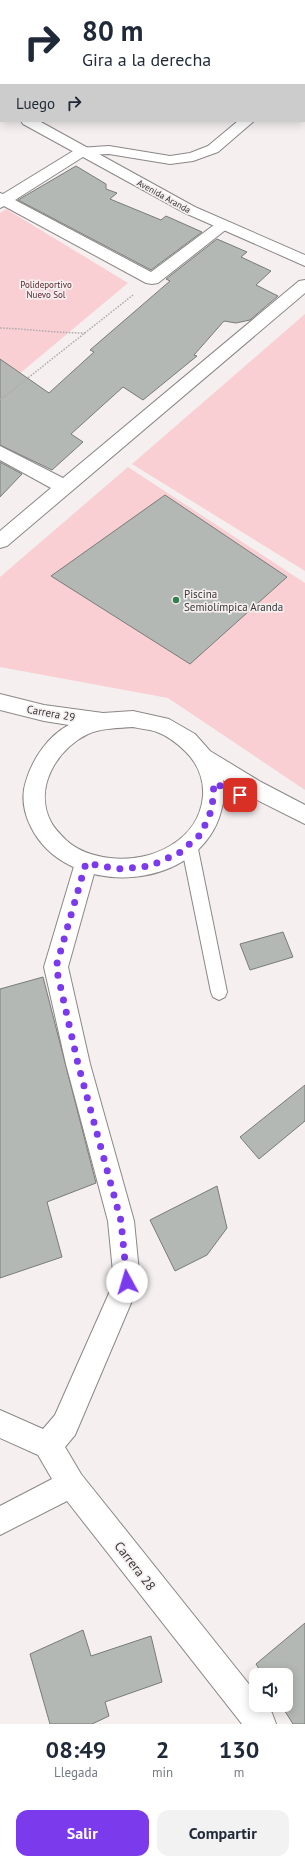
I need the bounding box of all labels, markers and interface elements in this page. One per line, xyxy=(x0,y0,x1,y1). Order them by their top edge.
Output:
text: 80 m xyxy=(82,12,143,49)
icon: right xyxy=(16,16,68,68)
text: Gira a la derecha xyxy=(82,48,211,71)
icon: right xyxy=(63,92,85,114)
text: Luego xyxy=(16,94,55,113)
street label: Avenida Aranda xyxy=(135,177,193,215)
park label: Polideportivo Nuevo Sol xyxy=(20,279,72,300)
place label: Piscina Semiolímpica Aranda xyxy=(184,587,283,614)
marker: Piscina Semiolímpica Aranda xyxy=(171,595,181,605)
street label: Carrera 29 xyxy=(26,702,76,724)
pin xyxy=(223,778,257,812)
icon: arrive xyxy=(229,784,251,806)
position arrow xyxy=(106,1261,148,1303)
street label: Carrera 28 xyxy=(111,1538,159,1594)
map controls xyxy=(249,1668,293,1712)
button: sound xyxy=(249,1668,293,1712)
text: 08:49 xyxy=(46,1734,106,1765)
text: 2 xyxy=(156,1734,169,1765)
text: 130 xyxy=(219,1734,259,1765)
text: Llegada xyxy=(54,1764,98,1781)
text: min xyxy=(152,1764,173,1781)
text: m xyxy=(234,1764,244,1781)
button: Salir xyxy=(16,1810,149,1856)
button: Compartir xyxy=(157,1810,289,1856)

